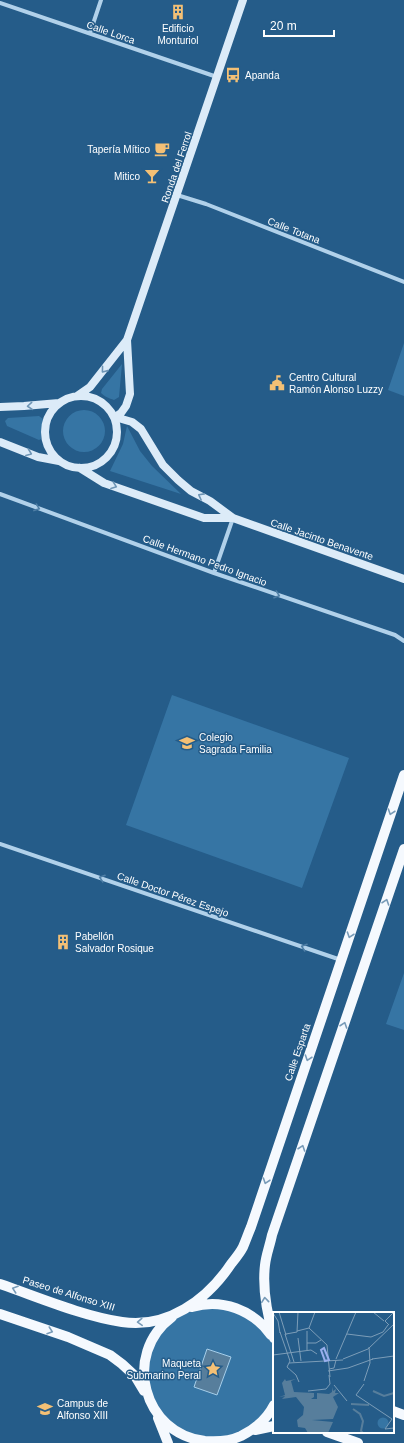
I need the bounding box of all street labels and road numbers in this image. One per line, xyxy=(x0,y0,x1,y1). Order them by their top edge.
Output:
street label: Calle Lorca xyxy=(85,19,137,46)
street label: Ronda del Ferrol xyxy=(159,130,194,204)
street label: Calle Totana xyxy=(266,215,322,246)
street label: Calle Jacinto Benavente xyxy=(269,517,375,562)
street label: Calle Hermano Pedro Ignacio xyxy=(141,533,269,588)
street label: Calle Doctor Pérez Espejo xyxy=(116,870,230,919)
street label: Calle Esparta xyxy=(283,1022,313,1082)
street label: Paseo de Alfonso XIII xyxy=(22,1274,116,1313)

